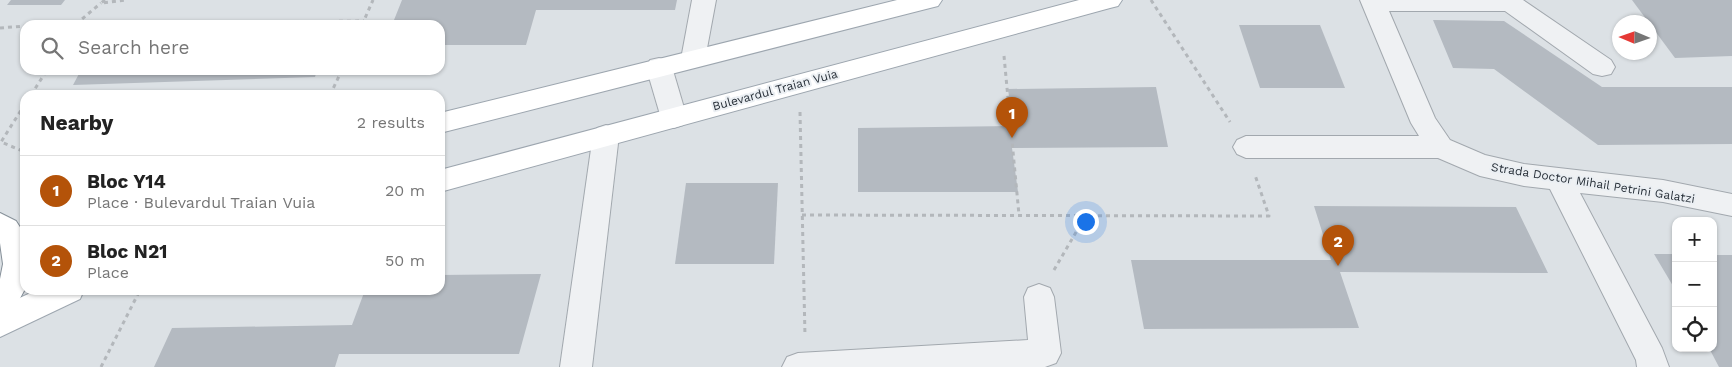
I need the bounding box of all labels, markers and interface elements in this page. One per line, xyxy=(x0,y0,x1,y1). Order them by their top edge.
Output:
north arrow xyxy=(1612,15,1657,60)
search box xyxy=(20,20,445,75)
icon: search xyxy=(38,34,66,62)
text: Search here xyxy=(78,36,189,59)
street label: Bulevardul Traian Vuia xyxy=(711,66,839,113)
pin: 1 xyxy=(996,97,1028,138)
text: Nearby xyxy=(40,110,113,135)
text: 2 results xyxy=(357,113,425,132)
street label: Strada Doctor Mihail Petrini Galatzi xyxy=(1490,160,1696,206)
text: Bloc Y14 xyxy=(87,170,166,193)
text: 1 xyxy=(53,181,59,200)
text: 20 m xyxy=(385,181,425,200)
text: Place · Bulevardul Traian Vuia xyxy=(87,193,315,212)
your location xyxy=(1073,209,1099,235)
map controls xyxy=(1672,217,1717,352)
button: + xyxy=(1672,217,1717,262)
pin: 2 xyxy=(1322,225,1354,266)
text: Bloc N21 xyxy=(87,240,167,263)
text: 2 xyxy=(51,251,61,270)
text: 50 m xyxy=(385,251,425,270)
button: − xyxy=(1672,262,1717,307)
text: Place xyxy=(87,263,129,282)
button: locate xyxy=(1672,307,1717,352)

